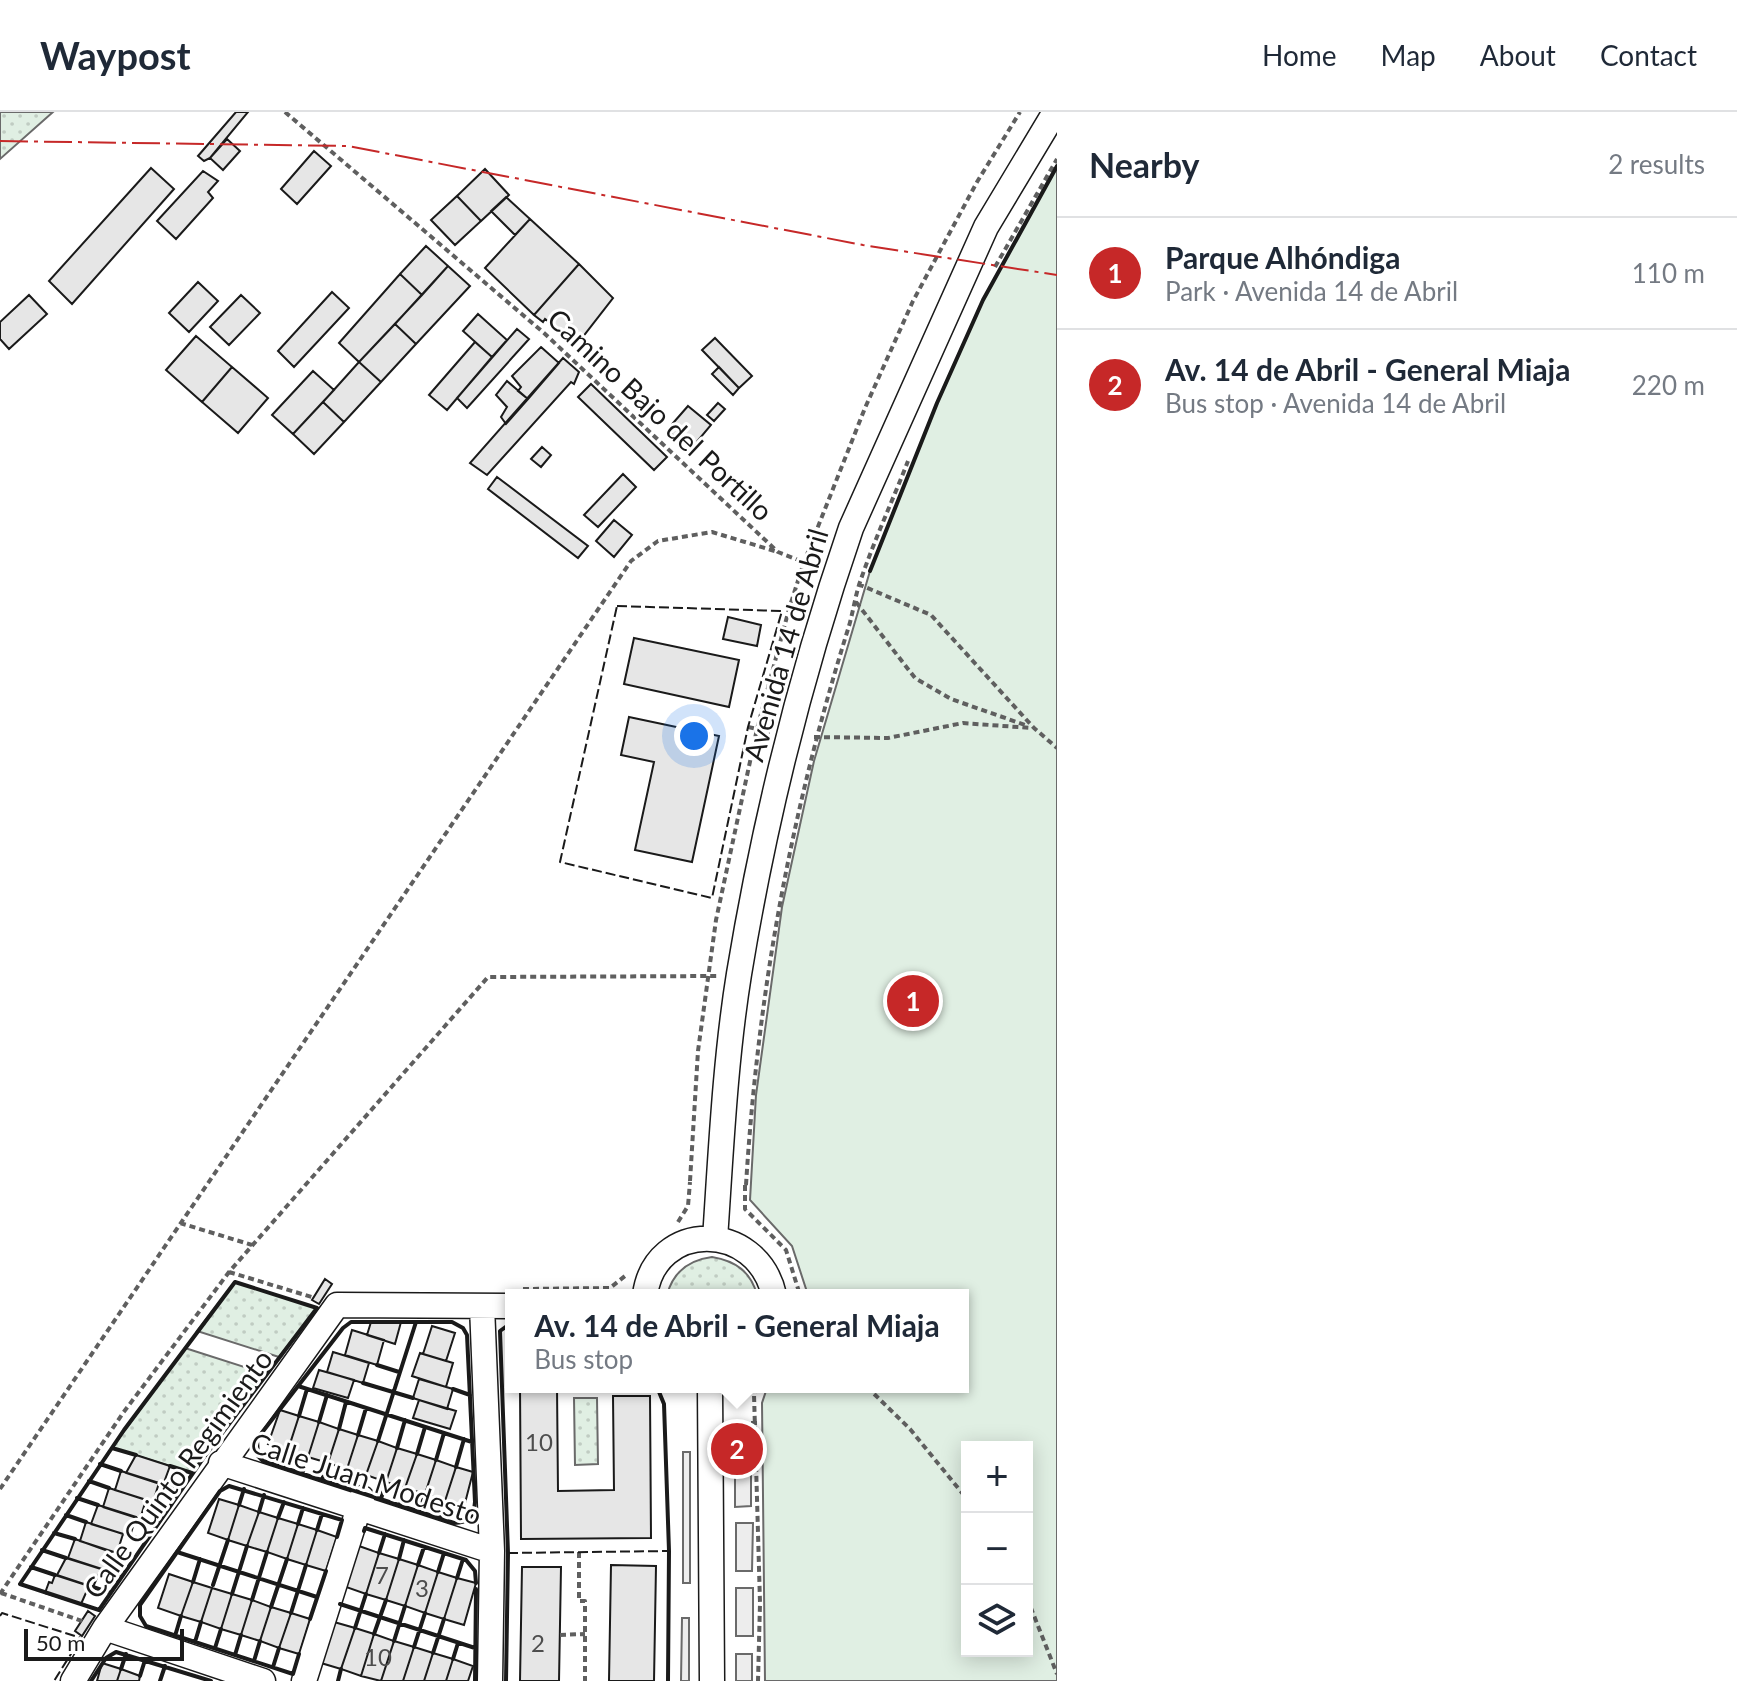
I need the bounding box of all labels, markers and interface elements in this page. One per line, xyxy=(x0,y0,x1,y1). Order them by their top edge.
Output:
text: Waypost xyxy=(40,32,191,78)
text: Home xyxy=(1262,38,1337,72)
text: Map xyxy=(1381,38,1436,72)
text: About xyxy=(1480,38,1556,72)
text: Contact xyxy=(1600,38,1697,72)
text: Nearby xyxy=(1089,144,1200,185)
text: 2 results xyxy=(1608,148,1705,180)
text: Parque Alhóndiga xyxy=(1165,239,1400,275)
text: 1 xyxy=(1107,257,1123,289)
text: 110 m xyxy=(1632,257,1705,289)
text: Park · Avenida 14 de Abril xyxy=(1165,275,1458,307)
street label: Camino Bajo del Portillo xyxy=(541,301,780,527)
text: Av. 14 de Abril - General Miaja xyxy=(1165,351,1570,387)
text: 2 xyxy=(1107,369,1123,401)
text: 220 m xyxy=(1632,369,1705,401)
text: Bus stop · Avenida 14 de Abril xyxy=(1165,387,1506,419)
street label: Avenida 14 de Abril xyxy=(736,525,834,765)
your location xyxy=(674,716,714,756)
pin: 1 xyxy=(887,971,939,1031)
popup xyxy=(505,1289,969,1393)
text: Av. 14 de Abril - General Miaja xyxy=(534,1307,940,1343)
street label: Calle Quinto Regimiento xyxy=(75,1342,279,1604)
text: Bus stop xyxy=(534,1343,633,1375)
pin: 2 xyxy=(711,1419,763,1479)
street label: Calle Juan Modesto xyxy=(247,1425,486,1531)
house number: 10 xyxy=(525,1427,553,1456)
map controls xyxy=(961,1441,1033,1657)
button: + xyxy=(961,1441,1033,1513)
button: − xyxy=(961,1513,1033,1585)
house number: 7 xyxy=(375,1560,389,1589)
house number: 3 xyxy=(415,1573,429,1602)
button: layers xyxy=(961,1585,1033,1657)
scale bar xyxy=(24,1625,184,1661)
house number: 2 xyxy=(531,1628,545,1657)
text: 50 m xyxy=(36,1629,85,1656)
house number: 10 xyxy=(364,1642,392,1671)

